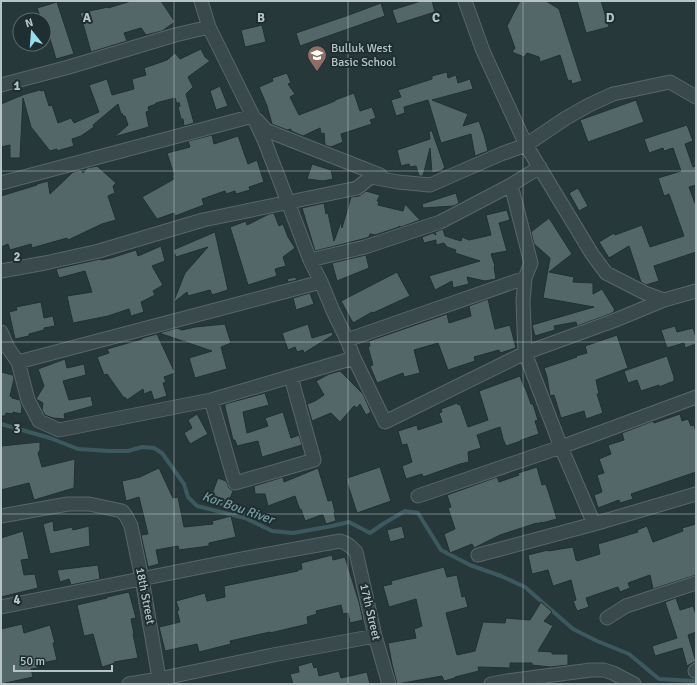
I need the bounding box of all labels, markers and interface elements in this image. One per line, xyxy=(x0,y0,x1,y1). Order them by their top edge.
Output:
text: A xyxy=(83,10,92,26)
text: B xyxy=(257,10,265,26)
text: C xyxy=(432,10,440,26)
text: D xyxy=(606,10,615,26)
north arrow xyxy=(12,12,52,52)
text: N xyxy=(24,16,35,30)
place label: Bulluk West Basic School xyxy=(331,41,397,70)
school or university icon: Bulluk West Basic School xyxy=(306,44,328,72)
text: 1 xyxy=(13,78,21,94)
text: 2 xyxy=(13,249,21,265)
text: 3 xyxy=(13,421,21,437)
water label: Kor Bou River xyxy=(200,488,278,528)
street label: 18th Street xyxy=(132,566,158,626)
street label: 17th Street xyxy=(356,582,384,642)
text: 4 xyxy=(13,592,21,608)
scale bar xyxy=(14,647,112,673)
text: 50 m xyxy=(20,654,45,669)

